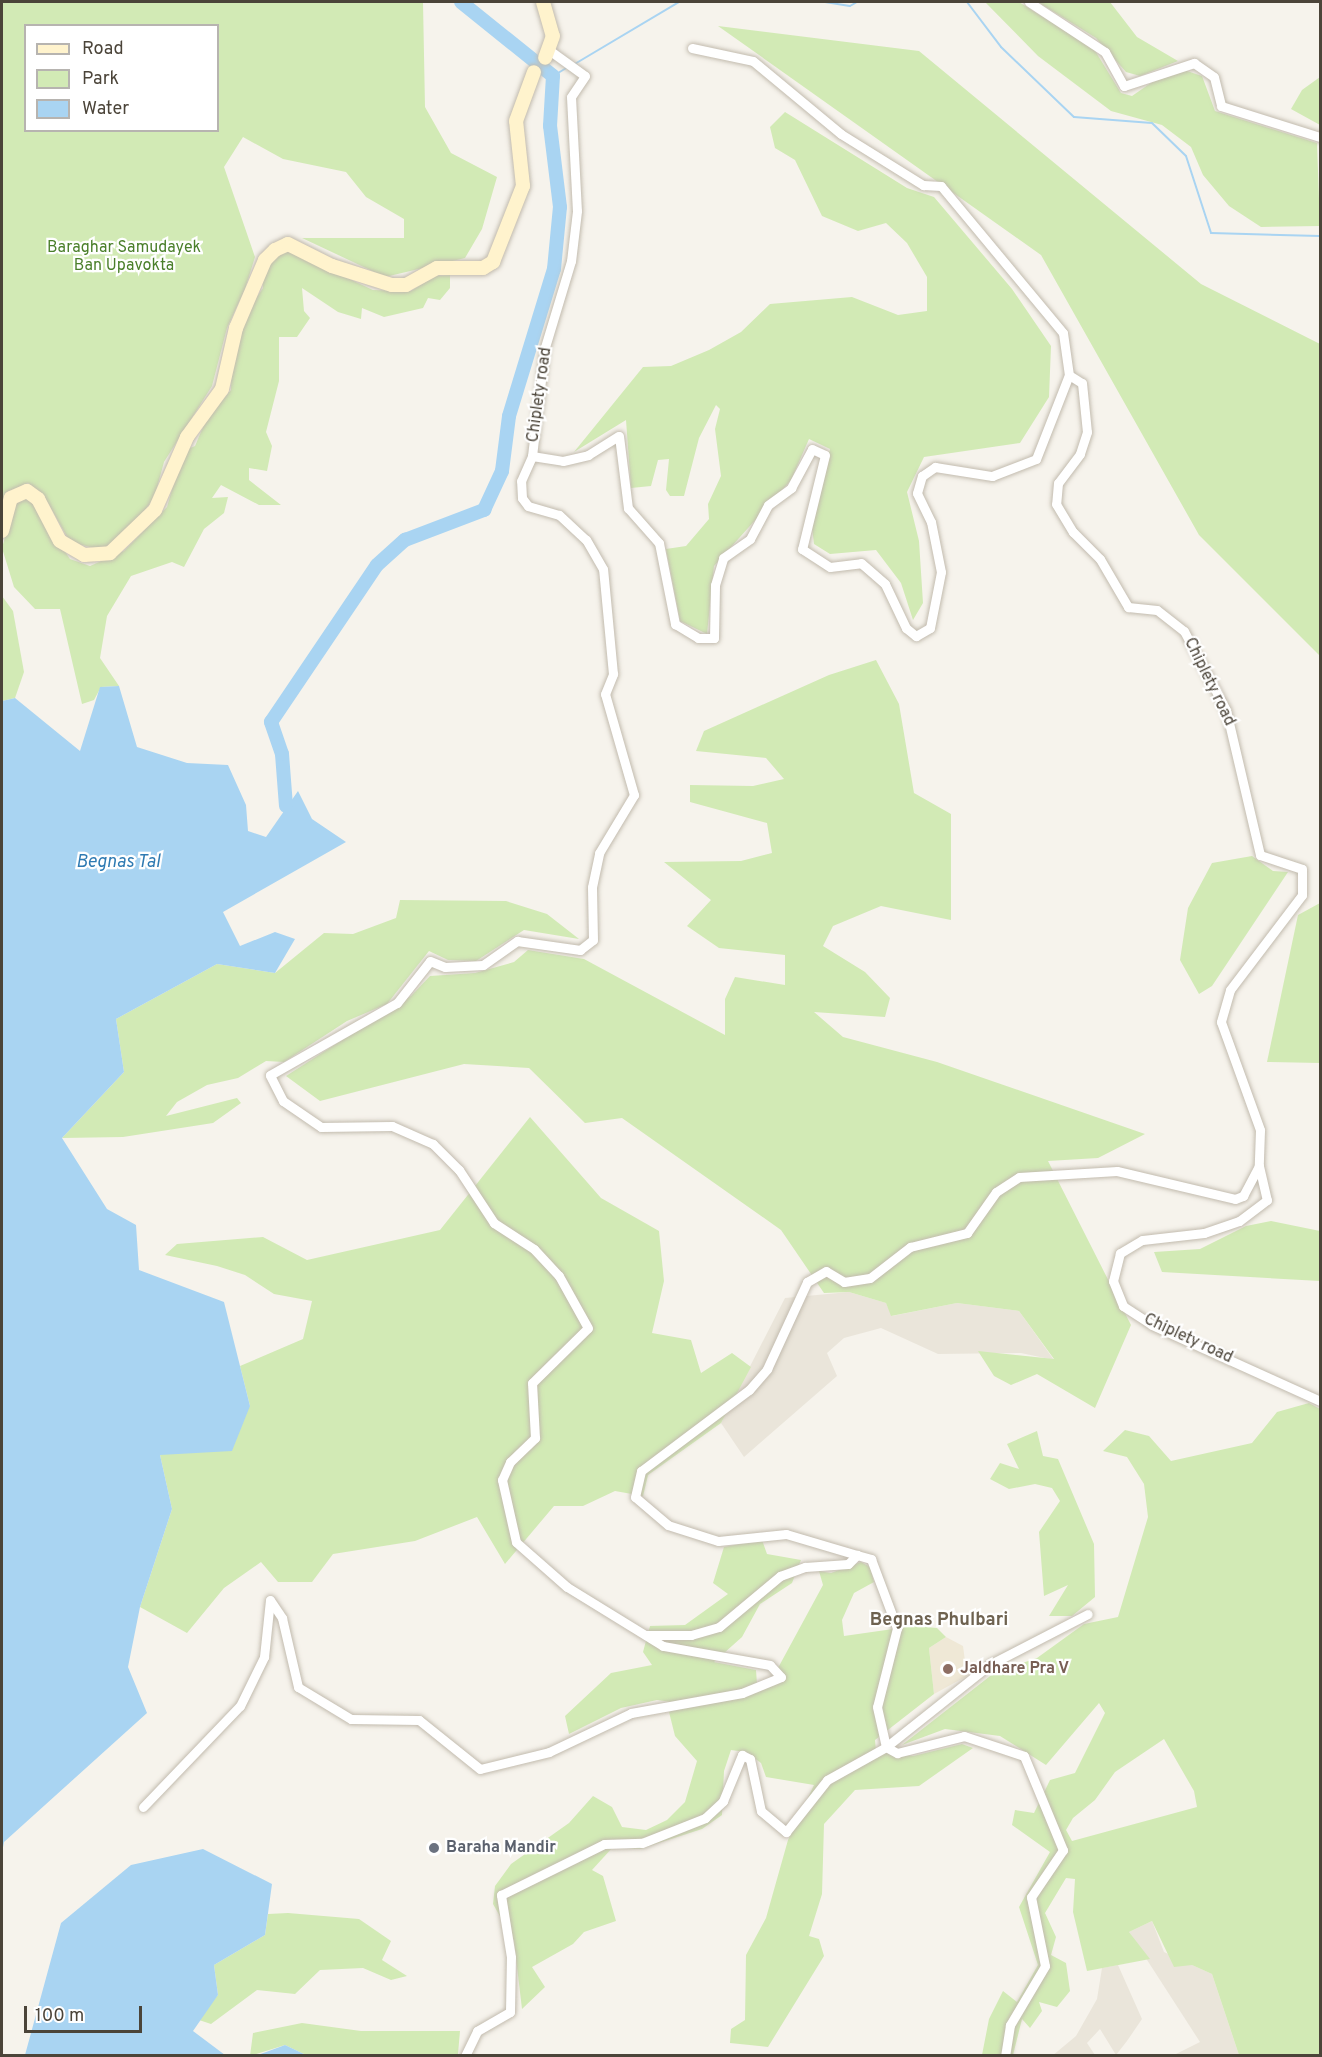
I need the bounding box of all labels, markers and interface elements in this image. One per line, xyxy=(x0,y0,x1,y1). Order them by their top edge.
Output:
legend xyxy=(24,24,219,132)
text: Road xyxy=(82,38,124,61)
text: Park xyxy=(82,68,119,91)
text: Water xyxy=(82,98,129,121)
park label: Baraghar Samudayek Ban Upavokta xyxy=(47,238,201,276)
street label: Chiplety road xyxy=(524,346,556,444)
street label: Chiplety road xyxy=(1179,635,1239,729)
water label: Begnas Tal xyxy=(76,852,160,874)
street label: Chiplety road xyxy=(1141,1310,1235,1368)
district label: Begnas Phulbari xyxy=(870,1610,1008,1632)
place label: Jaldhare Pra V xyxy=(960,1659,1070,1679)
marker: Jaldhare Pra V xyxy=(941,1662,955,1676)
place label: Baraha Mandir xyxy=(446,1838,556,1858)
marker: Baraha Mandir xyxy=(427,1841,441,1855)
scale bar xyxy=(27,1994,146,2032)
text: 100 m xyxy=(35,2005,84,2028)

